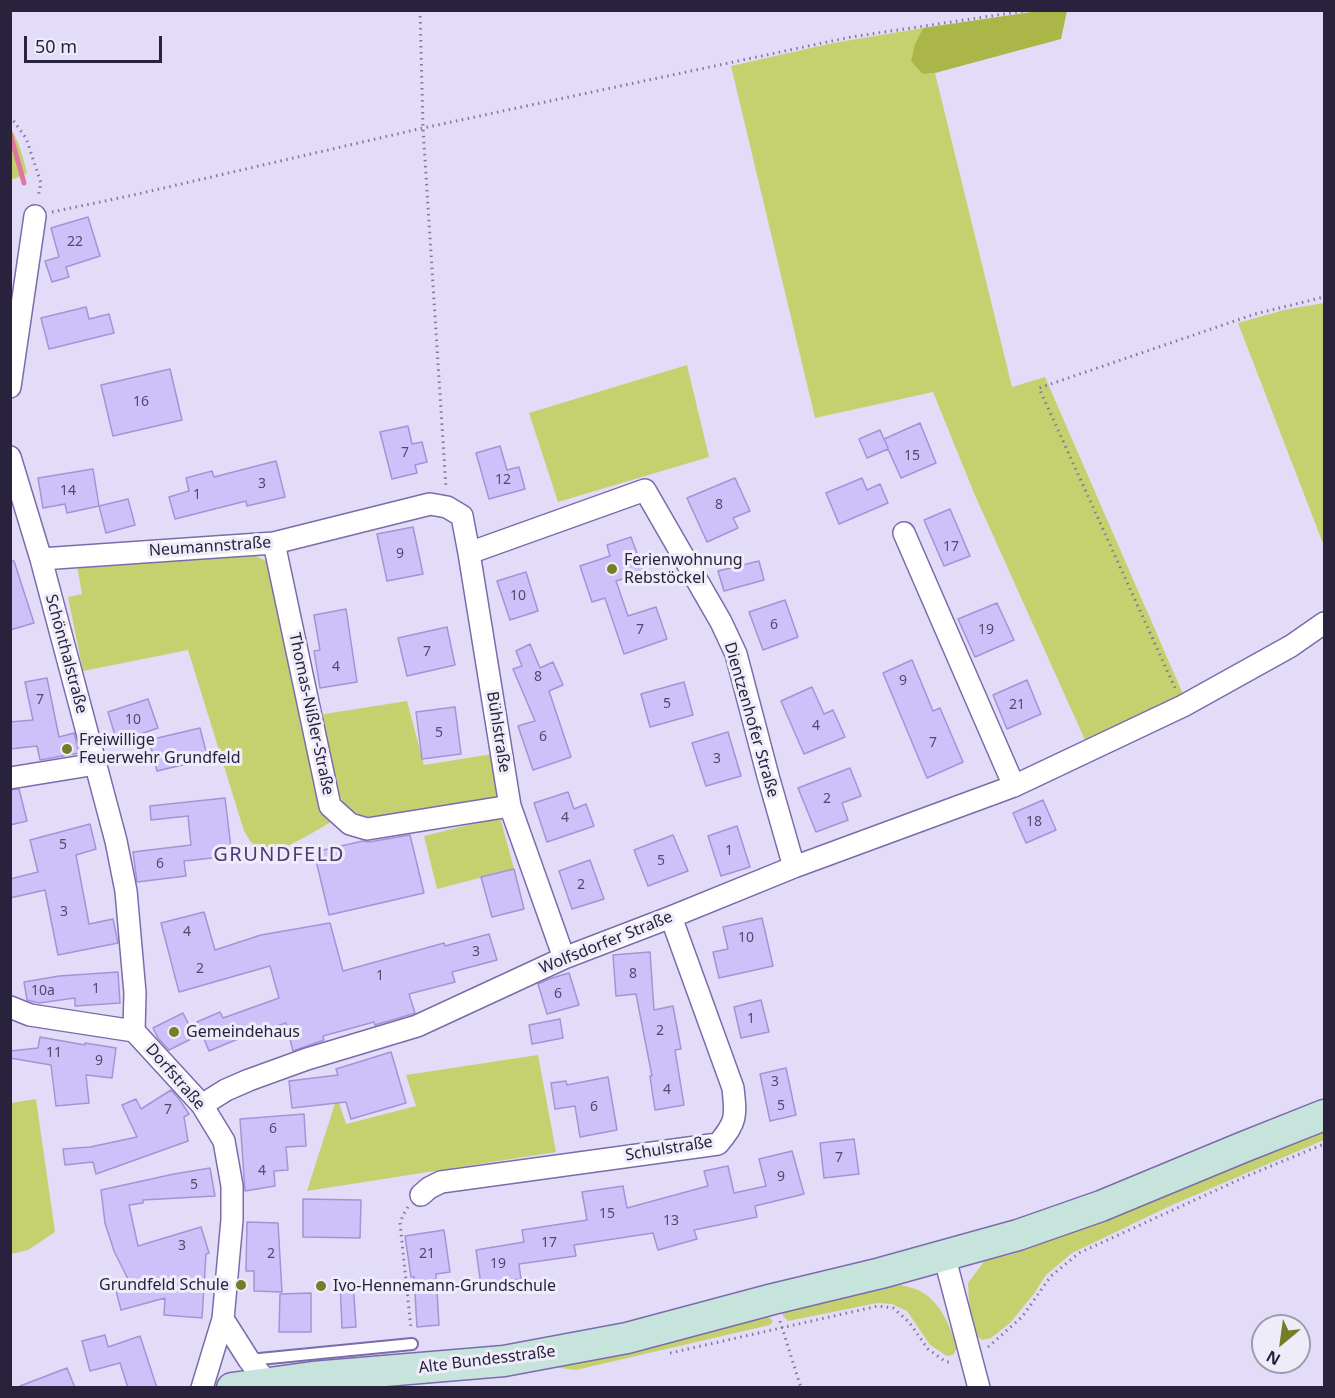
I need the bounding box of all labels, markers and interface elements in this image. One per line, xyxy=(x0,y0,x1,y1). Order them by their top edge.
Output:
scale bar xyxy=(27,24,165,62)
text: 50 m xyxy=(35,34,77,58)
house number: 22 xyxy=(67,234,83,250)
house number: 16 xyxy=(133,394,149,410)
house number: 7 xyxy=(401,445,409,461)
house number: 15 xyxy=(904,448,920,464)
house number: 12 xyxy=(495,472,511,488)
house number: 3 xyxy=(258,476,266,492)
house number: 14 xyxy=(60,483,76,499)
house number: 1 xyxy=(193,487,201,503)
house number: 8 xyxy=(715,497,723,513)
street label: Neumannstraße xyxy=(148,533,272,561)
house number: 17 xyxy=(943,539,959,555)
house number: 9 xyxy=(396,546,404,562)
place label: Ferienwohnung Rebstöckel xyxy=(624,550,743,588)
marker: Ferienwohnung Rebstöckel xyxy=(605,562,619,576)
house number: 10 xyxy=(510,588,526,604)
street label: Schönthalstraße xyxy=(41,592,91,716)
house number: 6 xyxy=(770,617,778,633)
house number: 7 xyxy=(636,622,644,638)
house number: 19 xyxy=(978,622,994,638)
street label: Thomas-Nißler-Straße xyxy=(284,631,338,797)
street label: Dientzenhofer Straße xyxy=(720,640,782,800)
house number: 7 xyxy=(423,644,431,660)
house number: 4 xyxy=(332,659,340,675)
house number: 8 xyxy=(534,669,542,685)
house number: 9 xyxy=(899,673,907,689)
street label: Bühlstraße xyxy=(482,690,514,774)
house number: 7 xyxy=(36,692,44,708)
house number: 5 xyxy=(663,696,671,712)
house number: 21 xyxy=(1009,697,1025,713)
house number: 10 xyxy=(125,712,141,728)
house number: 4 xyxy=(812,718,820,734)
house number: 5 xyxy=(435,725,443,741)
house number: 6 xyxy=(539,729,547,745)
place label: Freiwillige Feuerwehr Grundfeld xyxy=(79,730,240,768)
house number: 7 xyxy=(929,735,937,751)
marker: Freiwillige Feuerwehr Grundfeld xyxy=(60,742,74,756)
house number: 3 xyxy=(713,751,721,767)
house number: 2 xyxy=(823,791,831,807)
house number: 4 xyxy=(561,810,569,826)
house number: 18 xyxy=(1026,814,1042,830)
house number: 5 xyxy=(59,837,67,853)
district label: GRUNDFELD xyxy=(213,843,345,867)
house number: 1 xyxy=(725,843,733,859)
house number: 5 xyxy=(657,853,665,869)
house number: 6 xyxy=(156,856,164,872)
house number: 2 xyxy=(577,877,585,893)
house number: 3 xyxy=(60,904,68,920)
street label: Wolfsdorfer Straße xyxy=(537,908,675,978)
house number: 4 xyxy=(183,924,191,940)
house number: 10 xyxy=(738,930,754,946)
house number: 3 xyxy=(472,944,480,960)
house number: 2 xyxy=(196,961,204,977)
house number: 8 xyxy=(629,966,637,982)
house number: 1 xyxy=(376,968,384,984)
house number: 1 xyxy=(92,981,100,997)
house number: 10a xyxy=(31,983,55,999)
house number: 6 xyxy=(554,986,562,1002)
house number: 1 xyxy=(747,1011,755,1027)
place label: Gemeindehaus xyxy=(186,1022,300,1042)
house number: 2 xyxy=(656,1023,664,1039)
marker: Gemeindehaus xyxy=(167,1025,181,1039)
street label: Dorfstraße xyxy=(141,1040,209,1114)
house number: 11 xyxy=(46,1045,62,1061)
house number: 9 xyxy=(95,1053,103,1069)
house number: 3 xyxy=(771,1074,779,1090)
house number: 4 xyxy=(663,1082,671,1098)
house number: 5 xyxy=(777,1098,785,1114)
house number: 6 xyxy=(590,1099,598,1115)
house number: 7 xyxy=(164,1102,172,1118)
house number: 6 xyxy=(269,1121,277,1137)
street label: Schulstraße xyxy=(624,1133,714,1165)
house number: 7 xyxy=(835,1150,843,1166)
house number: 4 xyxy=(258,1163,266,1179)
house number: 9 xyxy=(777,1169,785,1185)
house number: 5 xyxy=(190,1177,198,1193)
house number: 15 xyxy=(599,1206,615,1222)
house number: 13 xyxy=(663,1213,679,1229)
house number: 17 xyxy=(541,1235,557,1251)
house number: 3 xyxy=(178,1238,186,1254)
house number: 2 xyxy=(267,1246,275,1262)
house number: 21 xyxy=(419,1246,435,1262)
house number: 19 xyxy=(490,1256,506,1272)
place label: Grundfeld Schule xyxy=(99,1275,229,1295)
place label: Ivo-Hennemann-Grundschule xyxy=(333,1276,556,1296)
marker: Grundfeld Schule xyxy=(234,1278,248,1292)
marker: Ivo-Hennemann-Grundschule xyxy=(314,1279,328,1293)
north arrow xyxy=(1251,1314,1311,1374)
street label: Alte Bundesstraße xyxy=(417,1342,557,1378)
text: N xyxy=(1262,1345,1284,1371)

